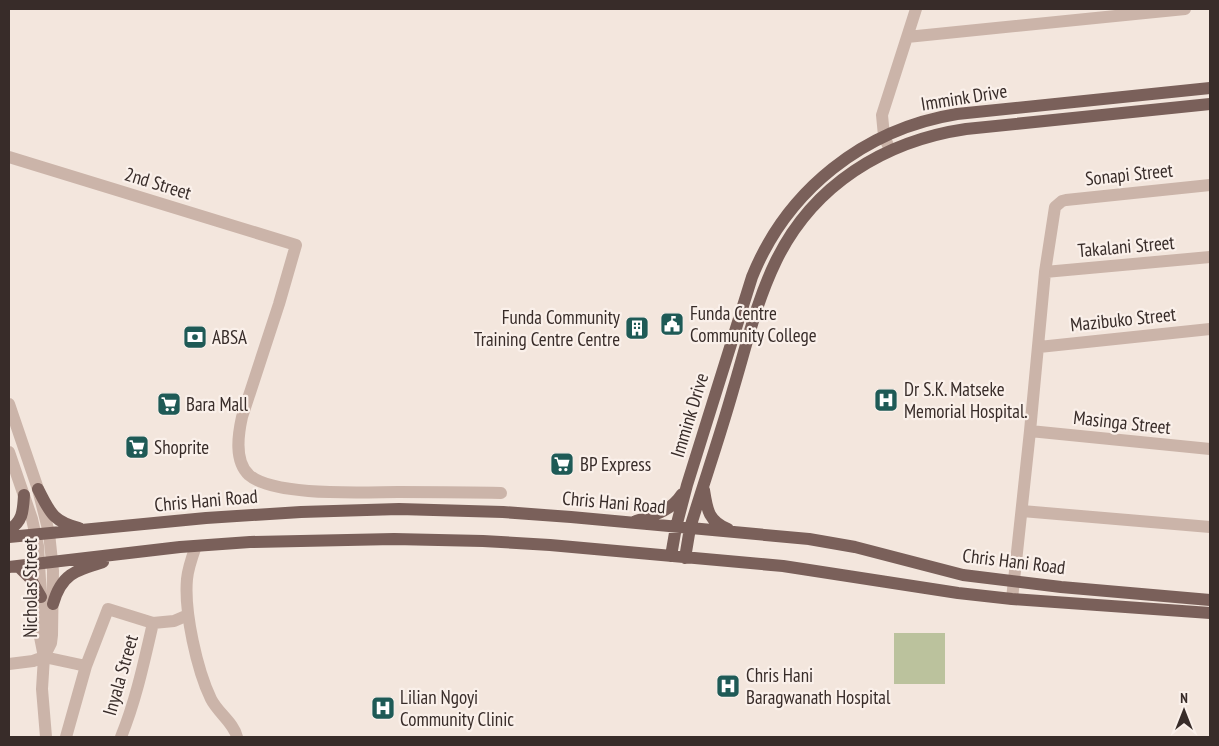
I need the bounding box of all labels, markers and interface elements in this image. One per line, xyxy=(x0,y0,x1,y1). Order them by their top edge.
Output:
street label: Immink Drive xyxy=(919,78,1009,116)
street label: Sonapi Street xyxy=(1084,157,1175,191)
street label: 2nd Street xyxy=(122,162,195,205)
street label: Takalani Street xyxy=(1076,230,1176,262)
place label: Funda Centre Community College xyxy=(690,301,817,347)
street label: Mazibuko Street xyxy=(1069,301,1178,336)
place label: Funda Community Training Centre Centre xyxy=(474,305,621,351)
public building icon: Funda Centre Community College xyxy=(659,311,685,337)
building icon: Funda Community Training Centre Centre xyxy=(624,315,650,341)
bank icon: ABSA xyxy=(182,324,208,350)
place label: ABSA xyxy=(212,325,247,349)
street label: Immink Drive xyxy=(665,370,713,460)
place label: Dr S.K. Matseke Memorial Hospital. xyxy=(904,377,1028,423)
hospital icon: Dr S.K. Matseke Memorial Hospital. xyxy=(873,387,899,413)
supermarket icon: Bara Mall xyxy=(156,391,182,417)
place label: Bara Mall xyxy=(186,392,249,416)
street label: Masinga Street xyxy=(1072,405,1173,439)
supermarket icon: Shoprite xyxy=(124,434,150,460)
place label: Shoprite xyxy=(154,435,209,459)
supermarket icon: BP Express xyxy=(549,451,575,477)
place label: BP Express xyxy=(580,452,651,476)
street label: Chris Hani Road xyxy=(153,484,259,516)
street label: Chris Hani Road xyxy=(561,486,667,518)
street label: Nicholas Street xyxy=(18,537,42,638)
street label: Chris Hani Road xyxy=(961,543,1067,579)
street label: Inyala Street xyxy=(97,631,143,718)
place label: Chris Hani Baragwanath Hospital xyxy=(746,663,891,709)
hospital icon: Chris Hani Baragwanath Hospital xyxy=(715,673,741,699)
place label: Lilian Ngoyi Community Clinic xyxy=(400,685,514,731)
north arrow xyxy=(1159,686,1209,736)
text: N xyxy=(1180,689,1188,707)
hospital icon: Lilian Ngoyi Community Clinic xyxy=(370,695,396,721)

